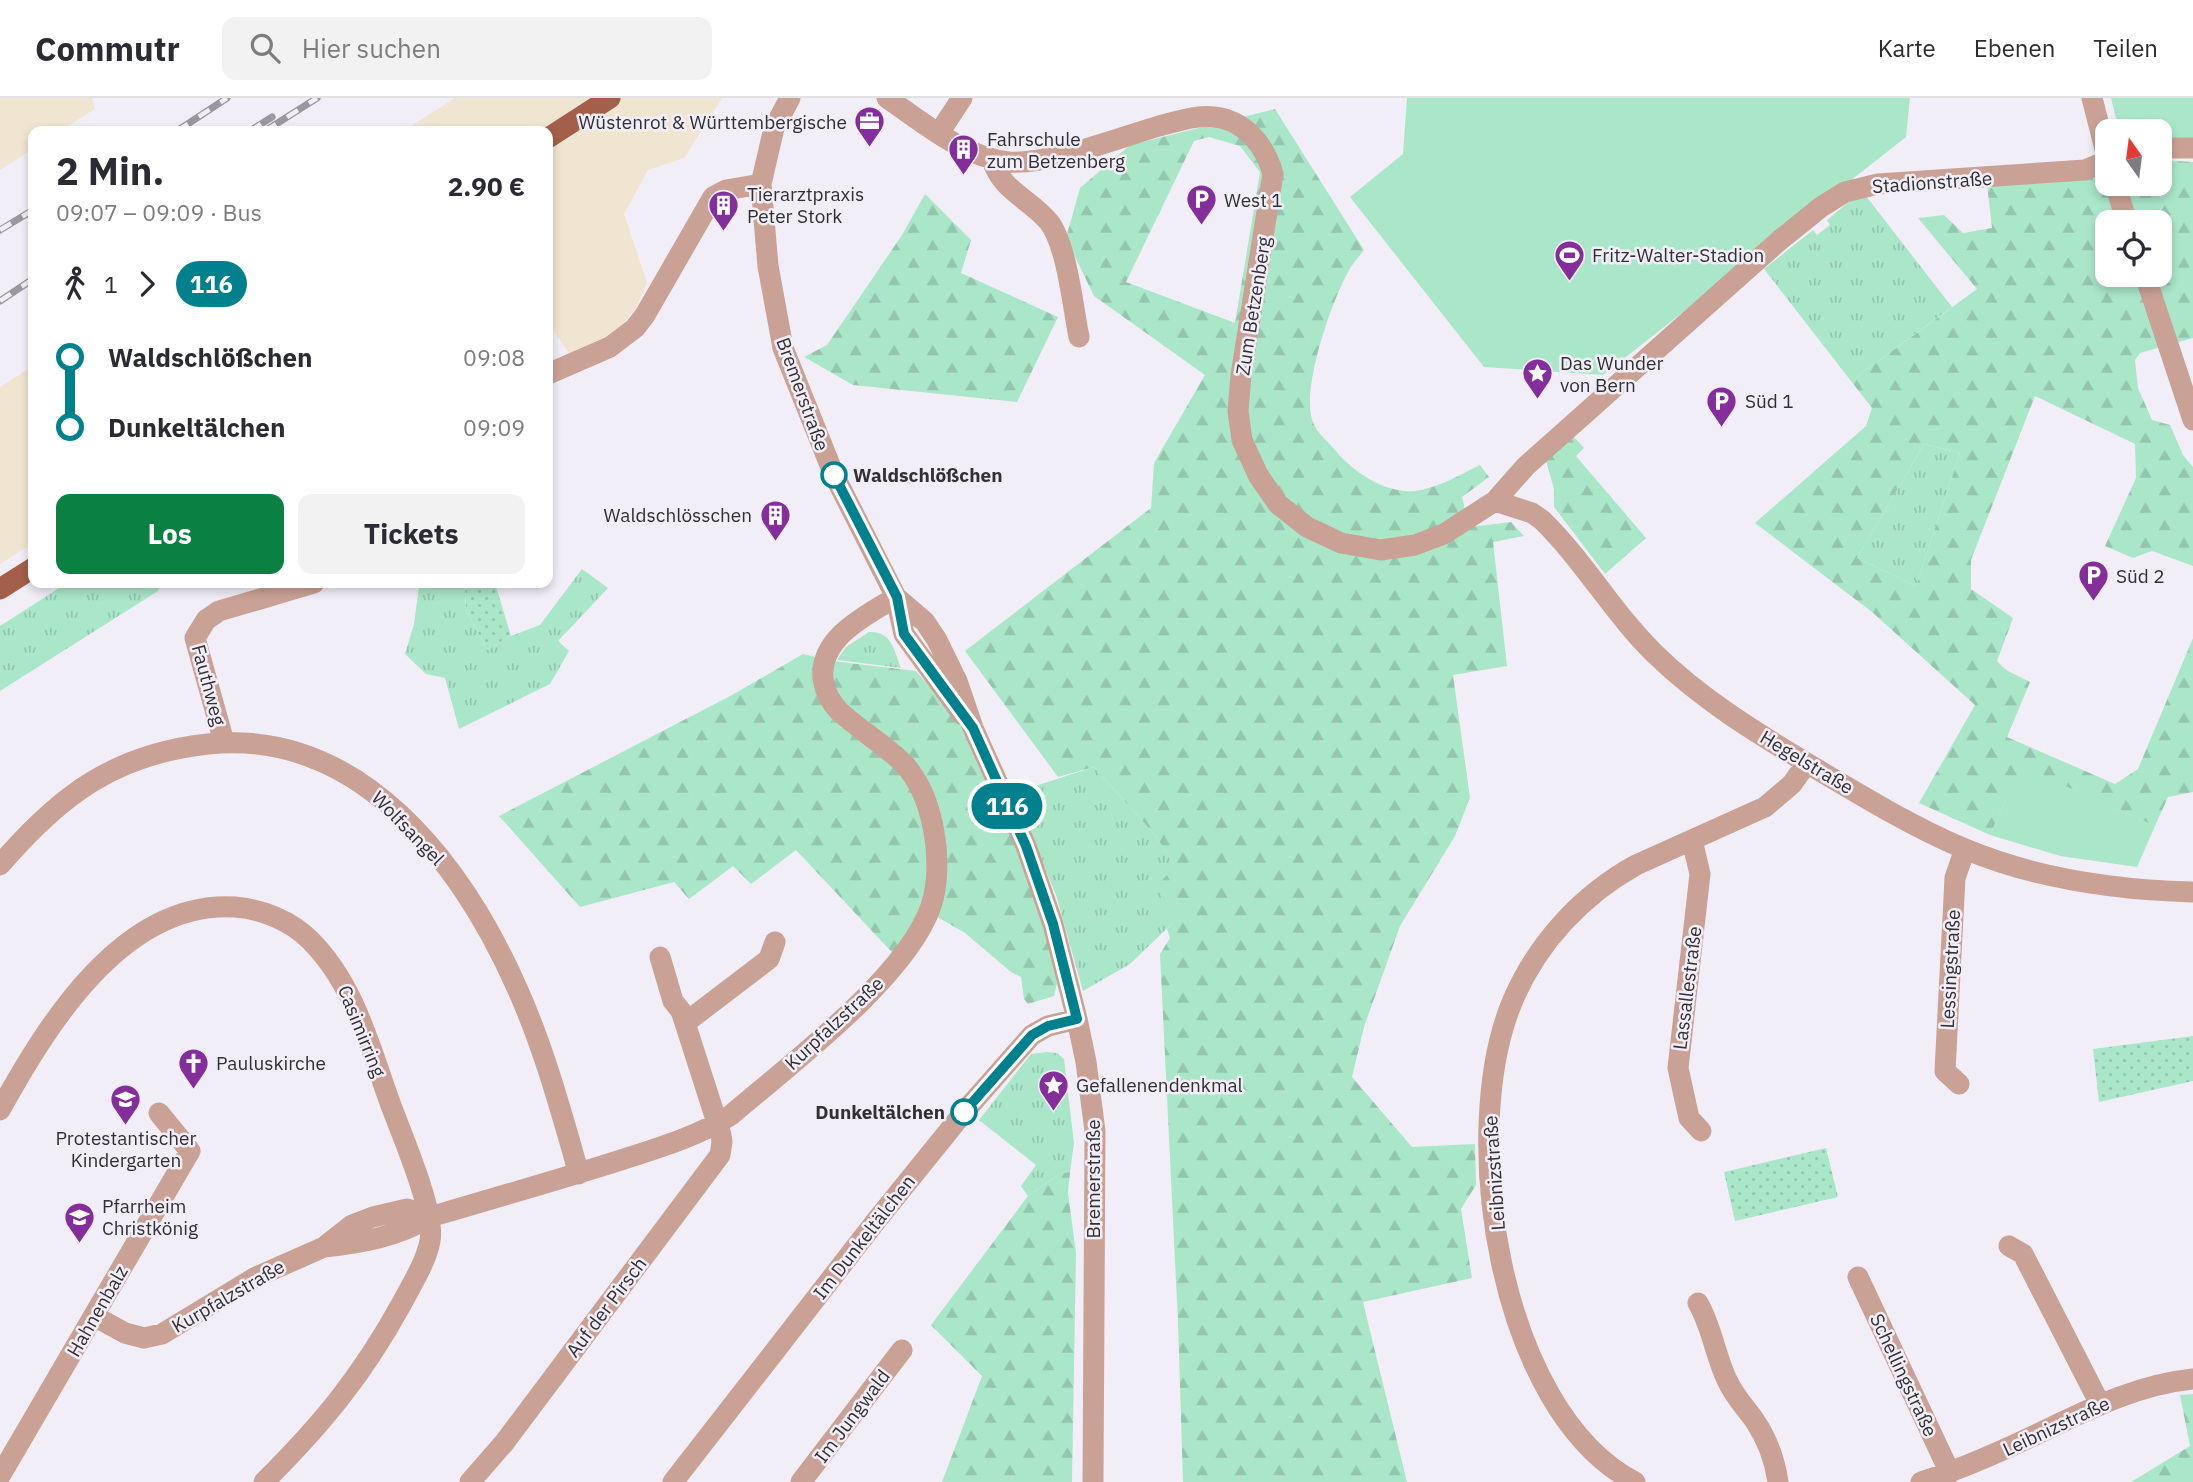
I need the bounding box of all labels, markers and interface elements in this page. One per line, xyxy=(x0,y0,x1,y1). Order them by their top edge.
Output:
search box xyxy=(222,17,712,80)
text: Commutr xyxy=(35,27,180,70)
icon: search xyxy=(246,29,284,67)
text: Hier suchen xyxy=(302,31,441,65)
text: Karte xyxy=(1878,32,1936,64)
text: Ebenen xyxy=(1974,32,2055,64)
text: Teilen xyxy=(2093,32,2158,64)
office icon: Wüstenrot & Württembergische xyxy=(853,105,887,149)
place label: Wüstenrot & Württembergische xyxy=(579,110,847,134)
north arrow xyxy=(2095,119,2172,196)
map controls xyxy=(2095,119,2172,287)
place label: Fahrschule zum Betzenberg xyxy=(987,127,1125,173)
building icon: Fahrschule zum Betzenberg xyxy=(947,133,981,177)
text: 2 Min. xyxy=(56,146,164,195)
street label: Stadionstraße xyxy=(1871,166,1993,198)
text: 2.90 € xyxy=(448,169,525,203)
place label: Tierarztpraxis Peter Stork xyxy=(747,182,864,228)
parking icon: West 1 xyxy=(1184,183,1218,227)
building icon: Tierarztpraxis Peter Stork xyxy=(707,188,741,232)
place label: West 1 xyxy=(1224,188,1283,212)
text: 09:07 – 09:09 · Bus xyxy=(56,197,262,227)
button: locate xyxy=(2095,210,2172,287)
street label: Zum Betzenberg xyxy=(1230,235,1276,377)
sports icon: Fritz-Walter-Stadion xyxy=(1552,238,1586,282)
place label: Fritz-Walter-Stadion xyxy=(1592,243,1764,267)
icon: walk xyxy=(56,265,94,303)
icon: forward xyxy=(128,265,166,303)
text: 116 xyxy=(190,268,233,300)
text: 1 xyxy=(104,269,118,299)
street label: Bremerstraße xyxy=(771,334,835,454)
text: Waldschlößchen xyxy=(108,340,313,374)
text: 09:08 xyxy=(463,342,525,372)
place label: Das Wunder von Bern xyxy=(1560,351,1664,397)
place icon: Das Wunder von Bern xyxy=(1520,357,1554,401)
parking icon: Süd 1 xyxy=(1705,384,1739,428)
place label: Süd 1 xyxy=(1745,389,1794,413)
text: Dunkeltälchen xyxy=(108,410,285,444)
text: 09:09 xyxy=(463,412,525,442)
marker: Waldschlößchen xyxy=(821,462,847,488)
place label: Waldschlößchen xyxy=(853,463,1003,487)
button: Los xyxy=(56,494,284,574)
button: Tickets xyxy=(298,494,525,574)
building icon: Waldschlösschen xyxy=(758,498,792,542)
place label: Waldschlösschen xyxy=(604,503,752,527)
parking icon: Süd 2 xyxy=(2076,559,2110,603)
place label: Süd 2 xyxy=(2116,564,2165,588)
street label: Fauthweg xyxy=(187,642,231,728)
street label: Hegelstraße xyxy=(1756,725,1858,799)
line badge: 116 xyxy=(967,783,1047,829)
street label: Wolfsangel xyxy=(367,786,449,870)
text: 116 xyxy=(985,790,1029,822)
street label: Lessingstraße xyxy=(1935,909,1965,1029)
street label: Lassallestraße xyxy=(1668,925,1706,1051)
street label: Kurpfalzstraße xyxy=(780,971,888,1075)
street label: Casimirring xyxy=(333,982,391,1080)
church icon: Pauluskirche xyxy=(176,1046,210,1090)
place label: Pauluskirche xyxy=(216,1051,326,1075)
place icon: Gefallenendenkmal xyxy=(1036,1068,1070,1112)
place label: Gefallenendenkmal xyxy=(1076,1073,1243,1097)
school or university icon: Protestantischer Kindergarten xyxy=(109,1082,143,1126)
marker: Dunkeltälchen xyxy=(951,1099,977,1125)
place label: Dunkeltälchen xyxy=(815,1100,945,1124)
street label: Leibnizstraße xyxy=(1478,1115,1510,1231)
street label: Bremerstraße xyxy=(1081,1119,1105,1239)
place label: Protestantischer Kindergarten xyxy=(55,1126,197,1172)
street label: Im Dunkeltälchen xyxy=(808,1170,920,1304)
place label: Pfarrheim Christkönig xyxy=(102,1194,198,1240)
school or university icon: Pfarrheim Christkönig xyxy=(62,1200,96,1244)
street label: Auf der Pirsch xyxy=(561,1252,651,1362)
street label: Kurpfalzstraße xyxy=(167,1254,289,1338)
street label: Hahnenbalz xyxy=(61,1261,133,1361)
street label: Schellingstraße xyxy=(1865,1310,1943,1440)
street label: Im Jungwald xyxy=(809,1365,895,1467)
street label: Leibnizstraße xyxy=(1999,1391,2113,1461)

